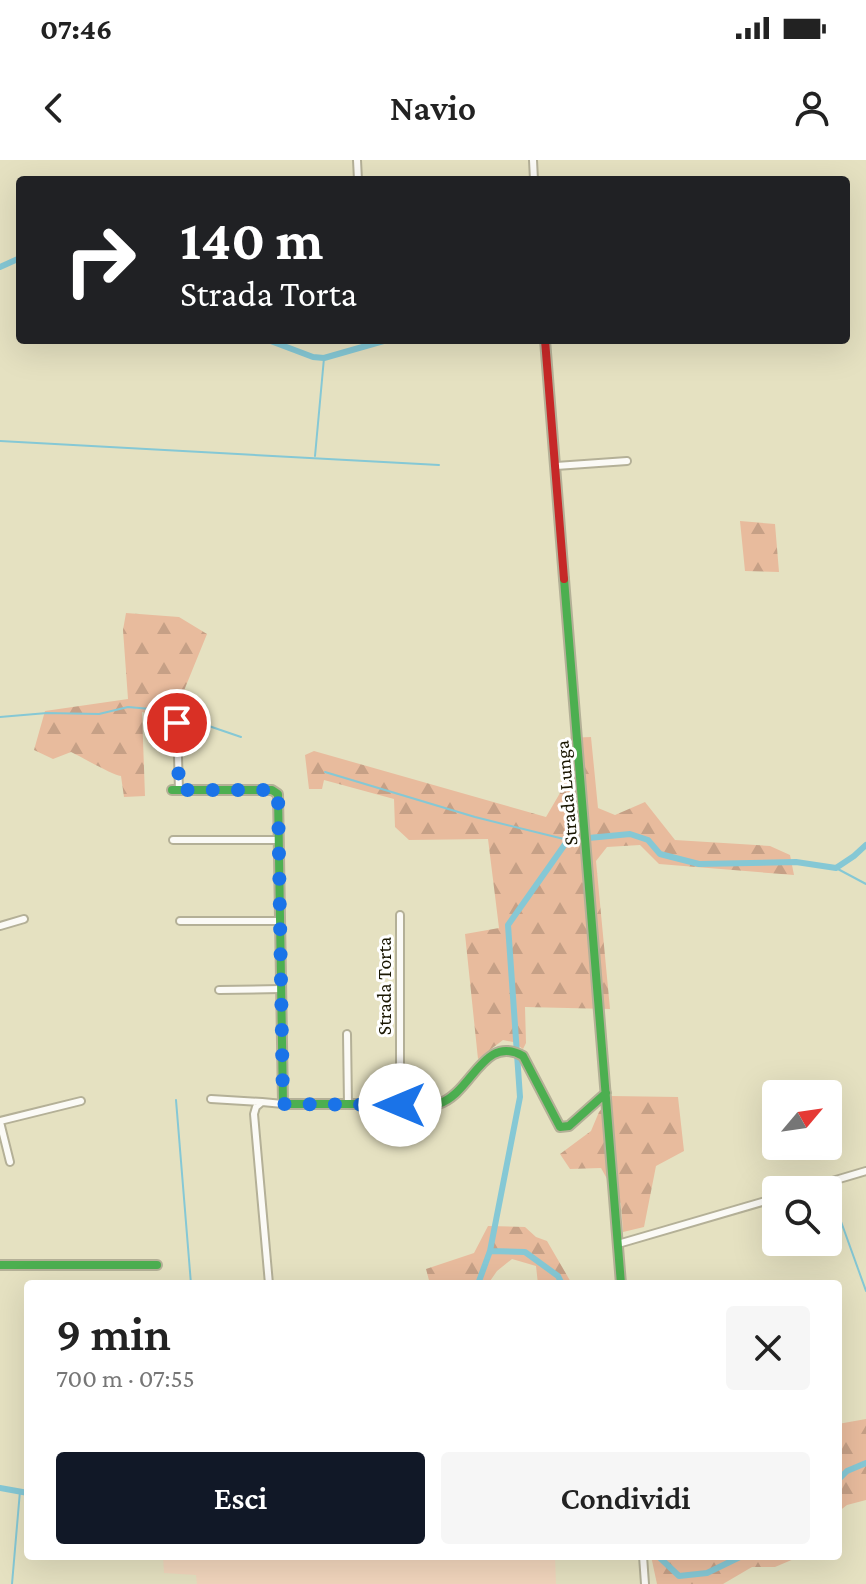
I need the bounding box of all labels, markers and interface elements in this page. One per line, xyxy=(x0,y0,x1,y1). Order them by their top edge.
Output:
text: 07:46 xyxy=(40,12,112,45)
icon: back xyxy=(32,86,76,130)
icon: person xyxy=(790,86,834,130)
text: Navio xyxy=(390,88,476,128)
icon: right xyxy=(48,208,152,312)
text: 140 m xyxy=(180,209,323,271)
text: Strada Torta xyxy=(180,274,357,314)
pin xyxy=(143,689,211,757)
icon: arrive xyxy=(155,701,199,745)
street label: Strada Lunga xyxy=(550,739,583,847)
street label: Strada Torta xyxy=(373,937,395,1035)
position arrow xyxy=(358,1063,442,1147)
north arrow xyxy=(762,1080,842,1160)
map controls xyxy=(762,1080,842,1256)
button: search xyxy=(762,1176,842,1256)
button: close xyxy=(726,1306,810,1390)
text: 9 min xyxy=(56,1307,171,1360)
text: 700 m · 07:55 xyxy=(56,1364,195,1393)
button: Esci xyxy=(56,1452,425,1544)
button: Condividi xyxy=(441,1452,810,1544)

